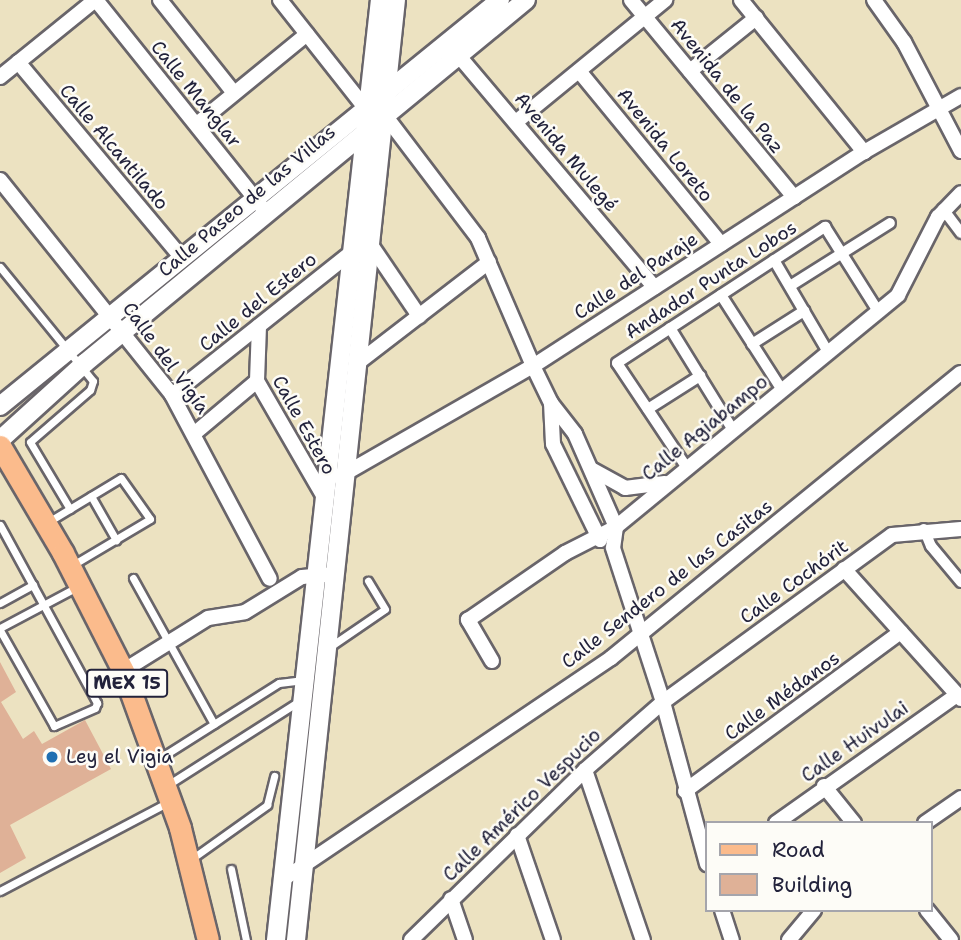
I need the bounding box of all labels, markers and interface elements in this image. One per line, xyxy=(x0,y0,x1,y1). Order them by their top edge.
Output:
street label: Avenida de la Paz xyxy=(666,14,788,158)
street label: Calle Manglar xyxy=(146,36,246,152)
street label: Calle Alcantilado xyxy=(55,79,173,215)
street label: Avenida Loreto xyxy=(612,84,718,206)
street label: Avenida Mulegé xyxy=(510,88,622,216)
street label: Calle Paseo de las Villas xyxy=(154,120,340,282)
street label: Andador Punta Lobos xyxy=(621,216,801,344)
street label: Calle del Paraje xyxy=(570,227,702,325)
street label: Calle del Estero xyxy=(195,248,321,356)
street label: Calle del Vigía xyxy=(118,298,214,418)
street label: Calle Agiabampo xyxy=(638,370,772,486)
street label: Calle Estero xyxy=(267,371,341,479)
street label: Calle Sendero de las Casitas xyxy=(557,495,777,673)
street label: Calle Cochórit xyxy=(735,535,853,629)
street label: Calle Médanos xyxy=(720,647,844,745)
road number: MEX 15 xyxy=(85,668,169,698)
street label: Calle Huivulai xyxy=(797,697,913,787)
street label: Calle Américo Vespucio xyxy=(438,724,606,886)
place label: Ley el Vigia xyxy=(66,746,173,768)
marker: Ley el Vigia xyxy=(44,749,60,765)
legend xyxy=(706,821,933,912)
text: Road xyxy=(772,836,825,864)
text: Building xyxy=(772,871,852,899)

